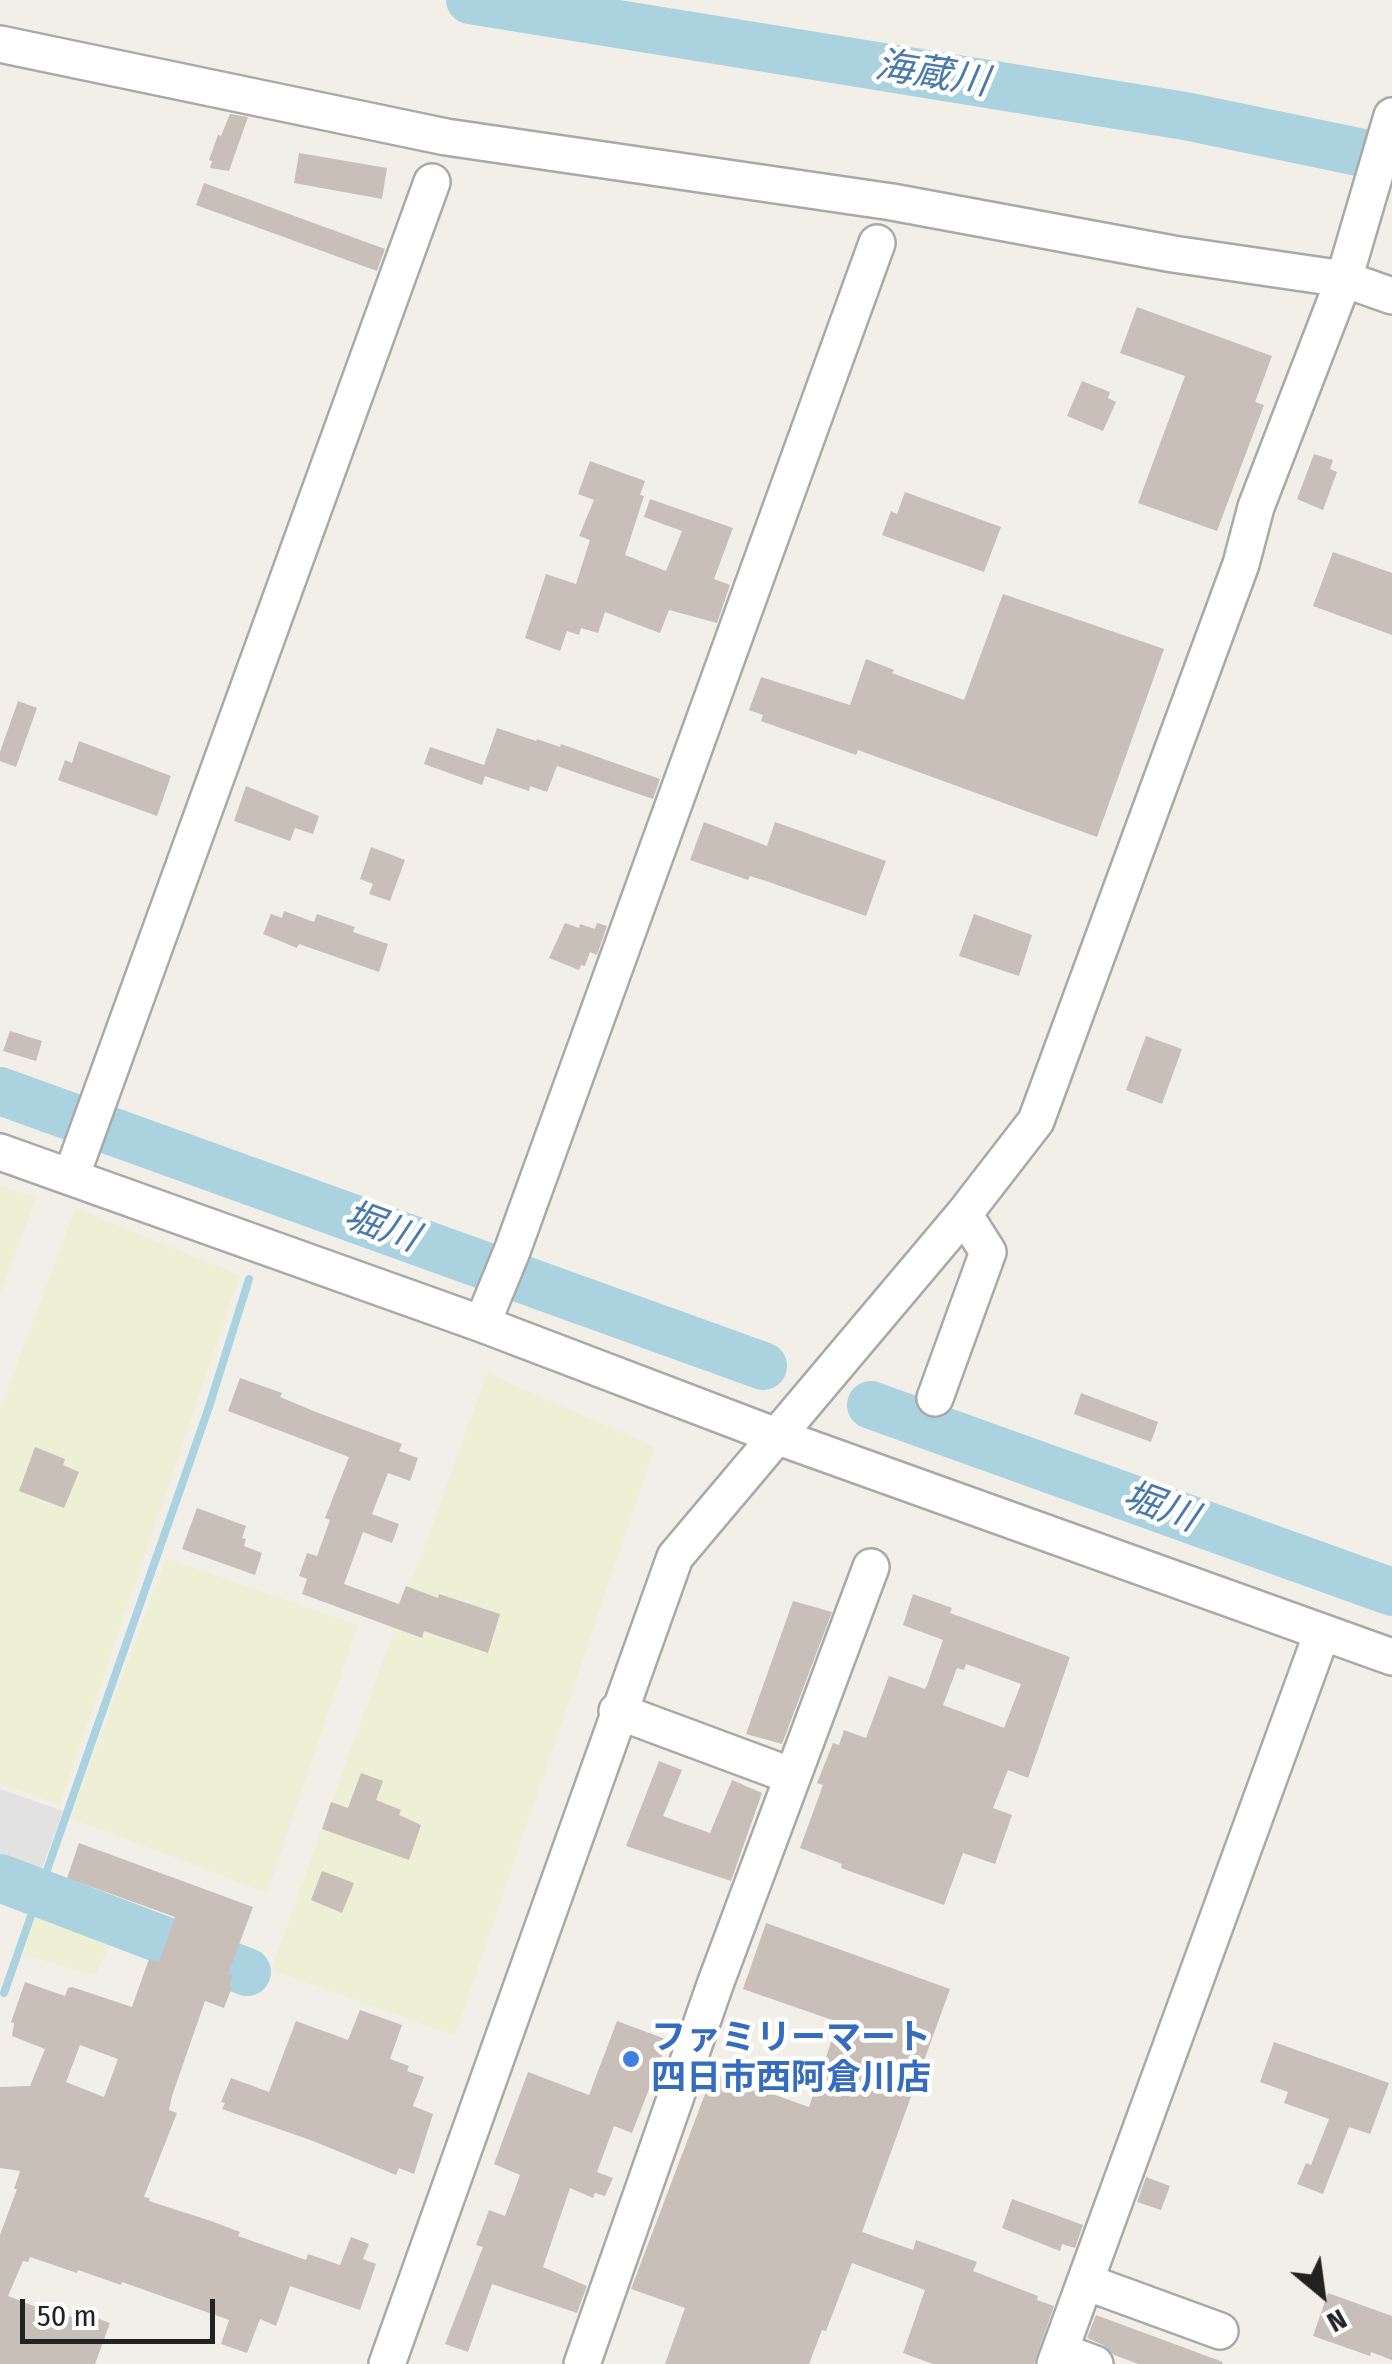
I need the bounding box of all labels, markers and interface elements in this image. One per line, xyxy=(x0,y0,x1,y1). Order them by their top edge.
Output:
water label: 海蔵川 xyxy=(872,44,992,106)
water label: 堀川 xyxy=(337,1194,425,1262)
water label: 堀川 xyxy=(1116,1474,1204,1542)
place label: ファミリーマート 四日市西阿倉川店 xyxy=(651,2018,931,2100)
marker: ファミリーマート 四日市西阿倉川店 xyxy=(620,2048,642,2070)
north arrow xyxy=(1272,2244,1372,2344)
scale bar xyxy=(25,2279,220,2341)
text: 50 m xyxy=(37,2298,97,2334)
text: N xyxy=(1321,2302,1352,2339)

